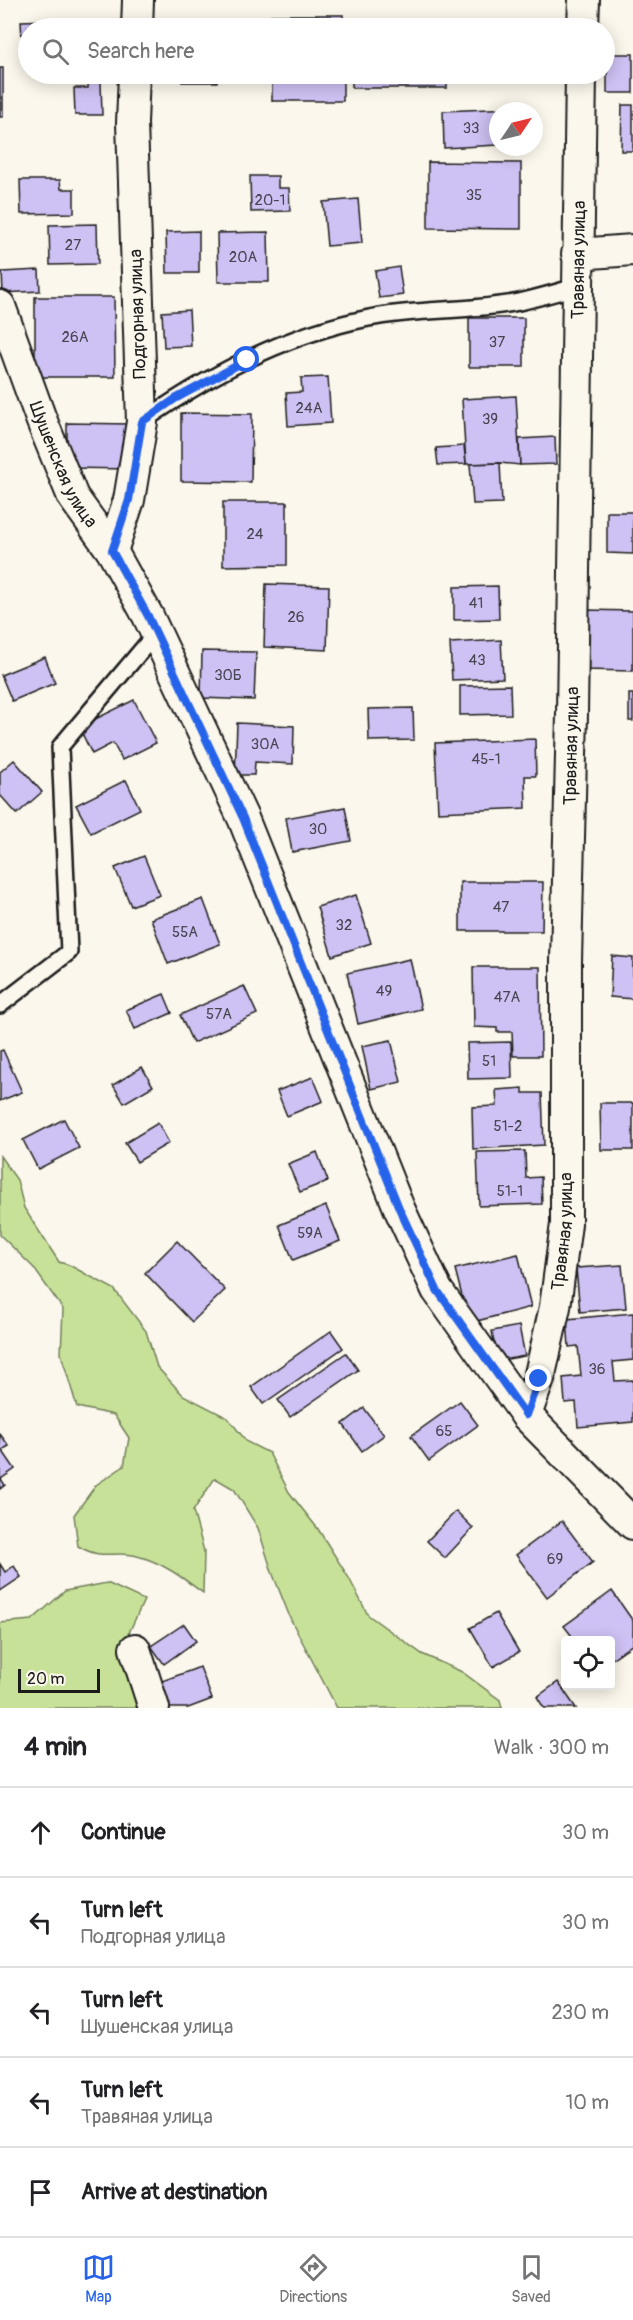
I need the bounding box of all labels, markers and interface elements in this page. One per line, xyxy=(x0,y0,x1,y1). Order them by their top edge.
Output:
search box xyxy=(18,18,615,84)
icon: search xyxy=(39,35,72,68)
text: Search here xyxy=(87,37,194,65)
north arrow xyxy=(489,102,543,156)
house number: 33 xyxy=(463,119,479,138)
house number: 35 xyxy=(466,186,482,205)
house number: 20-1 xyxy=(255,191,285,210)
street label: Травяная улица xyxy=(566,200,591,319)
house number: 27 xyxy=(65,236,81,255)
house number: 20А xyxy=(229,248,257,267)
street label: Подгорная улица xyxy=(124,249,152,379)
house number: 26А xyxy=(62,328,89,347)
house number: 37 xyxy=(489,333,505,352)
route start xyxy=(233,346,259,372)
street label: Шушенская улица xyxy=(24,398,103,532)
house number: 24А xyxy=(296,399,323,418)
house number: 39 xyxy=(482,410,498,429)
house number: 24 xyxy=(246,525,264,544)
house number: 41 xyxy=(469,594,483,613)
house number: 26 xyxy=(287,608,305,627)
house number: 43 xyxy=(468,651,486,670)
house number: 30Б xyxy=(214,666,242,685)
street label: Травяная улица xyxy=(558,686,584,805)
house number: 30А xyxy=(251,735,279,754)
house number: 45-1 xyxy=(471,750,501,769)
house number: 30 xyxy=(309,820,327,839)
house number: 47 xyxy=(493,898,509,917)
house number: 32 xyxy=(336,916,352,935)
house number: 55А xyxy=(172,923,198,942)
house number: 49 xyxy=(376,982,392,1001)
house number: 47А xyxy=(494,988,520,1007)
house number: 57А xyxy=(206,1005,232,1024)
house number: 51 xyxy=(482,1052,496,1071)
house number: 51-2 xyxy=(494,1117,522,1136)
street label: Травяная улица xyxy=(546,1172,578,1292)
house number: 51-1 xyxy=(497,1182,523,1201)
house number: 59А xyxy=(297,1224,323,1243)
house number: 36 xyxy=(588,1360,606,1379)
route end xyxy=(525,1365,551,1391)
house number: 65 xyxy=(436,1422,452,1441)
house number: 69 xyxy=(547,1550,563,1569)
map controls xyxy=(561,1636,615,1690)
button: locate xyxy=(561,1636,615,1690)
scale bar xyxy=(18,1666,100,1694)
text: 20 m xyxy=(27,1669,65,1689)
text: 4 min xyxy=(24,1731,87,1763)
text: Walk · 300 m xyxy=(494,1735,609,1760)
icon: ahead xyxy=(24,1816,57,1849)
text: Continue xyxy=(81,1818,165,1846)
text: 30 m xyxy=(562,1820,609,1845)
text: Turn left xyxy=(81,1896,163,1924)
icon: left xyxy=(24,1906,57,1939)
text: 30 m xyxy=(562,1910,609,1935)
text: Подгорная улица xyxy=(81,1924,226,1949)
text: Turn left xyxy=(81,1986,163,2014)
icon: left xyxy=(24,1996,57,2029)
text: 230 m xyxy=(552,2000,609,2025)
text: Шушенская улица xyxy=(81,2014,233,2039)
text: Turn left xyxy=(81,2076,163,2104)
icon: left xyxy=(24,2086,57,2119)
text: 10 m xyxy=(565,2090,609,2115)
text: Травяная улица xyxy=(81,2104,213,2129)
icon: arrive xyxy=(24,2176,57,2209)
text: Arrive at destination xyxy=(81,2178,267,2206)
tab: Map xyxy=(82,2251,115,2307)
tab: Directions xyxy=(279,2251,347,2307)
tab: Saved xyxy=(511,2251,551,2307)

